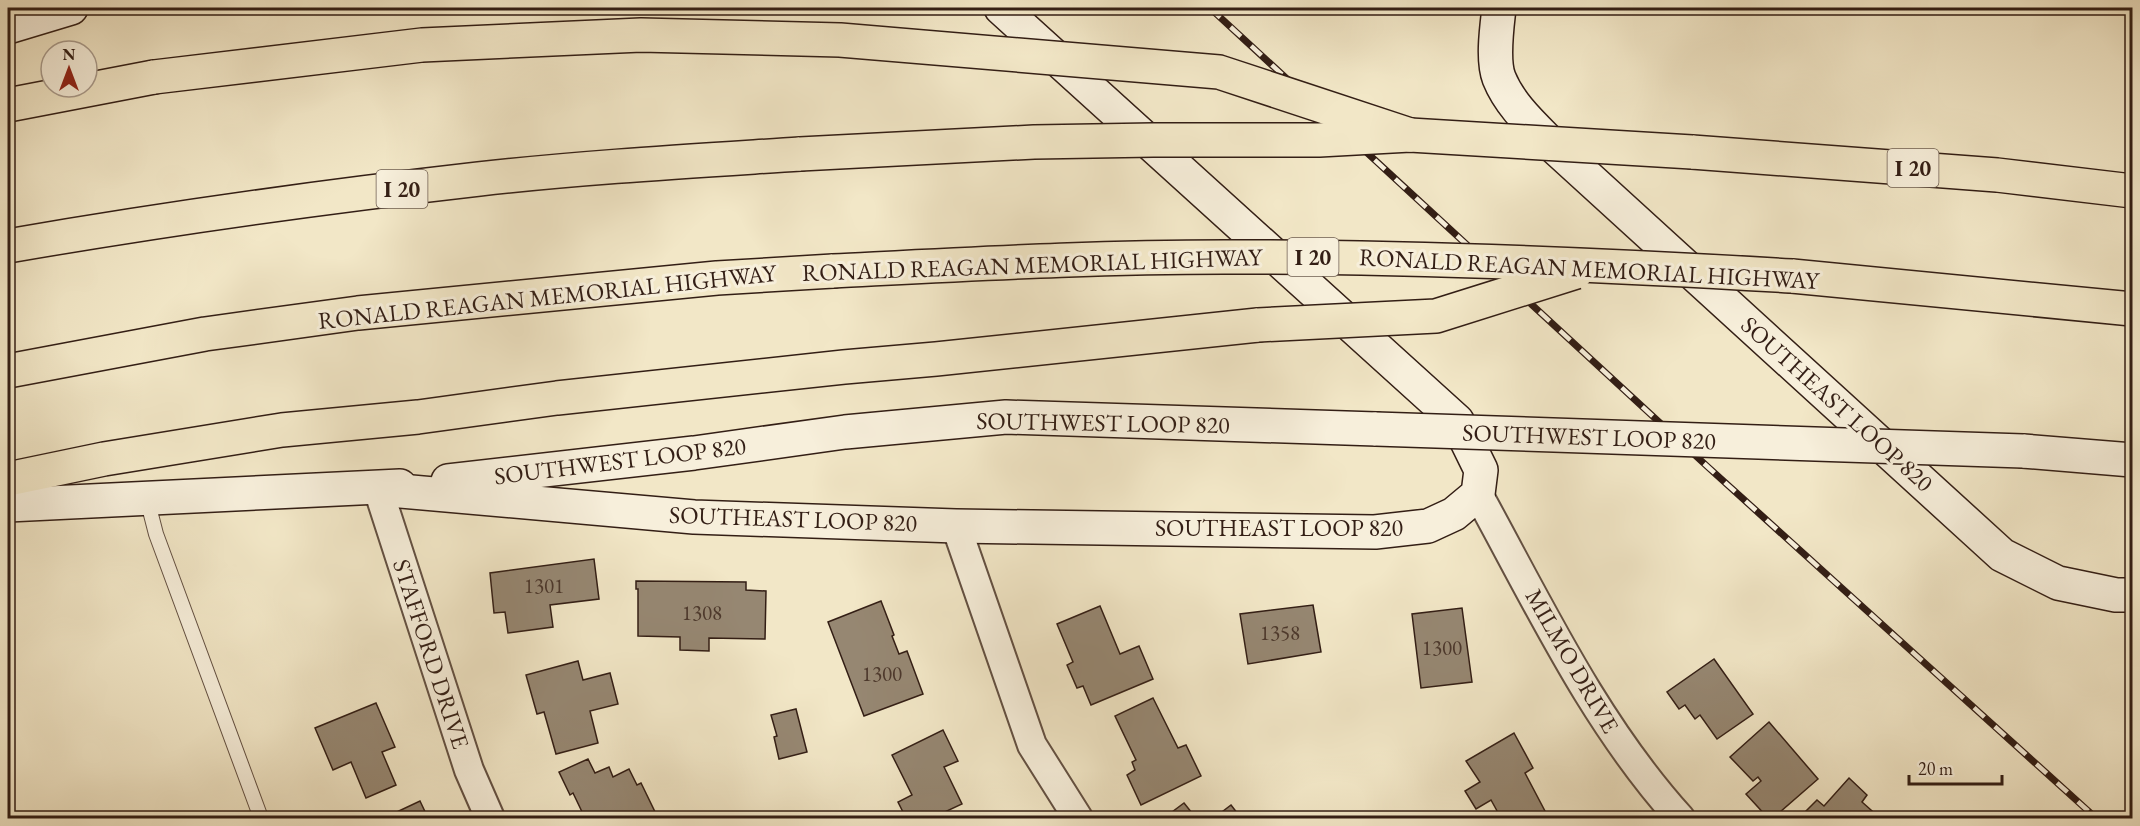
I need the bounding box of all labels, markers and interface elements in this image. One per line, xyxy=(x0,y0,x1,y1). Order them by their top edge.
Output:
north arrow xyxy=(39,39,99,99)
text: N xyxy=(63,44,76,65)
road number: I 20 xyxy=(1888,149,1938,187)
road number: I 20 xyxy=(376,170,428,208)
road number: I 20 xyxy=(1288,238,1338,276)
street label: RONALD REAGAN MEMORIAL HIGHWAY xyxy=(801,241,1264,288)
street label: RONALD REAGAN MEMORIAL HIGHWAY xyxy=(1358,241,1821,296)
street label: RONALD REAGAN MEMORIAL HIGHWAY xyxy=(316,257,779,336)
street label: SOUTHEAST LOOP 820 xyxy=(1735,309,1940,498)
street label: SOUTHWEST LOOP 820 xyxy=(976,405,1230,440)
street label: SOUTHWEST LOOP 820 xyxy=(1462,417,1716,456)
street label: SOUTHWEST LOOP 820 xyxy=(492,430,748,491)
street label: SOUTHEAST LOOP 820 xyxy=(668,499,918,538)
street label: SOUTHEAST LOOP 820 xyxy=(1155,512,1403,543)
street label: STAFFORD DRIVE xyxy=(386,555,477,753)
house number: 1301 xyxy=(524,572,564,599)
street label: MILMO DRIVE xyxy=(1519,583,1626,738)
house number: 1308 xyxy=(682,599,722,626)
house number: 1358 xyxy=(1260,619,1300,646)
house number: 1300 xyxy=(1422,634,1462,661)
house number: 1300 xyxy=(862,660,902,687)
scale bar xyxy=(1909,748,2002,786)
text: 20 m xyxy=(1918,757,1953,780)

